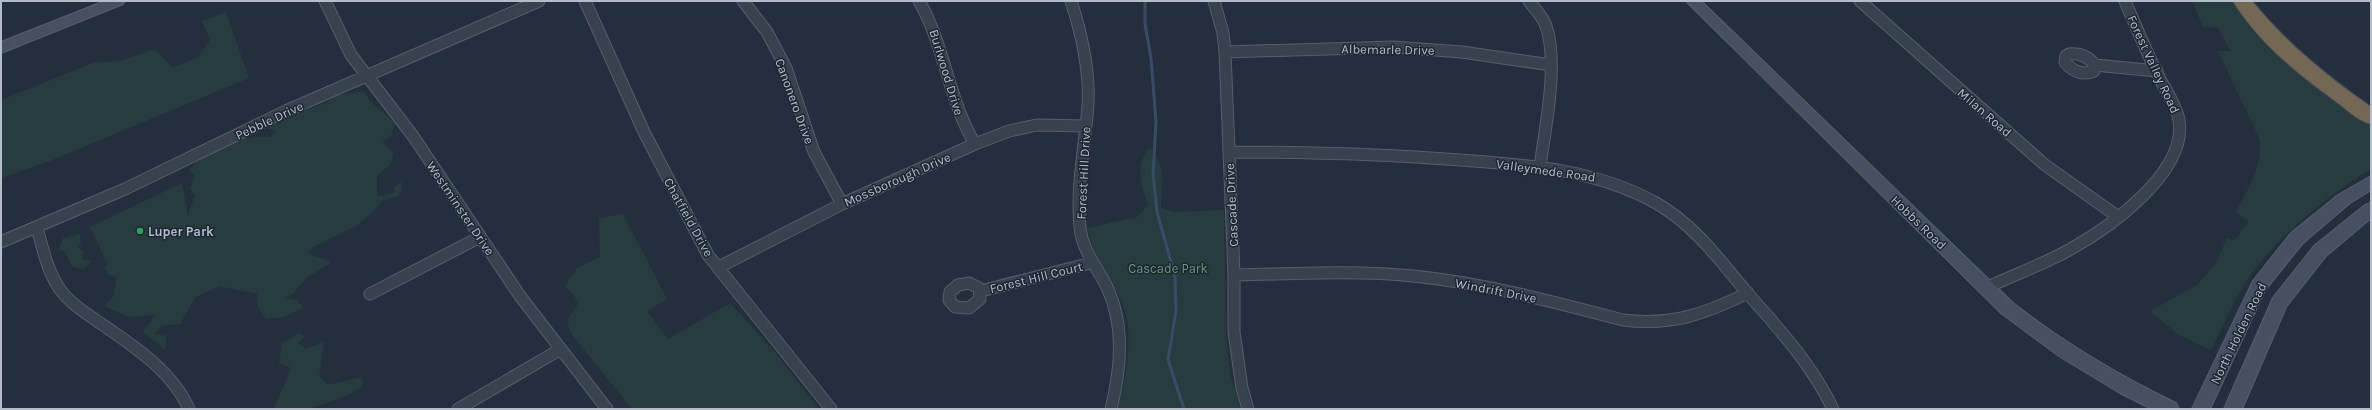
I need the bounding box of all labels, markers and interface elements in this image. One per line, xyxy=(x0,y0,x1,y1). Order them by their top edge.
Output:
street label: Forest Valley Road xyxy=(2124,13,2183,116)
street label: Burlwood Drive xyxy=(926,27,967,117)
street label: Albemarle Drive xyxy=(1341,41,1435,58)
street label: Canonero Drive xyxy=(772,56,817,146)
street label: Milan Road xyxy=(1955,85,2015,140)
street label: Pebble Drive xyxy=(233,98,306,143)
street label: Forest Hill Drive xyxy=(1074,126,1093,220)
street label: Mossborough Drive xyxy=(842,149,953,210)
street label: Valleymede Road xyxy=(1495,156,1597,185)
street label: Westminster Drive xyxy=(424,158,498,258)
street label: Cascade Drive xyxy=(1222,162,1241,247)
street label: Chatfield Drive xyxy=(661,175,717,259)
street label: Hobbs Road xyxy=(1888,192,1949,252)
place label: Luper Park xyxy=(148,224,214,239)
marker: Luper Park xyxy=(135,226,145,236)
street label: Forest Hill Court xyxy=(988,259,1084,296)
park label: Cascade Park xyxy=(1128,261,1208,276)
street label: Windrift Drive xyxy=(1454,275,1538,306)
street label: North Holden Road xyxy=(2207,280,2270,386)

